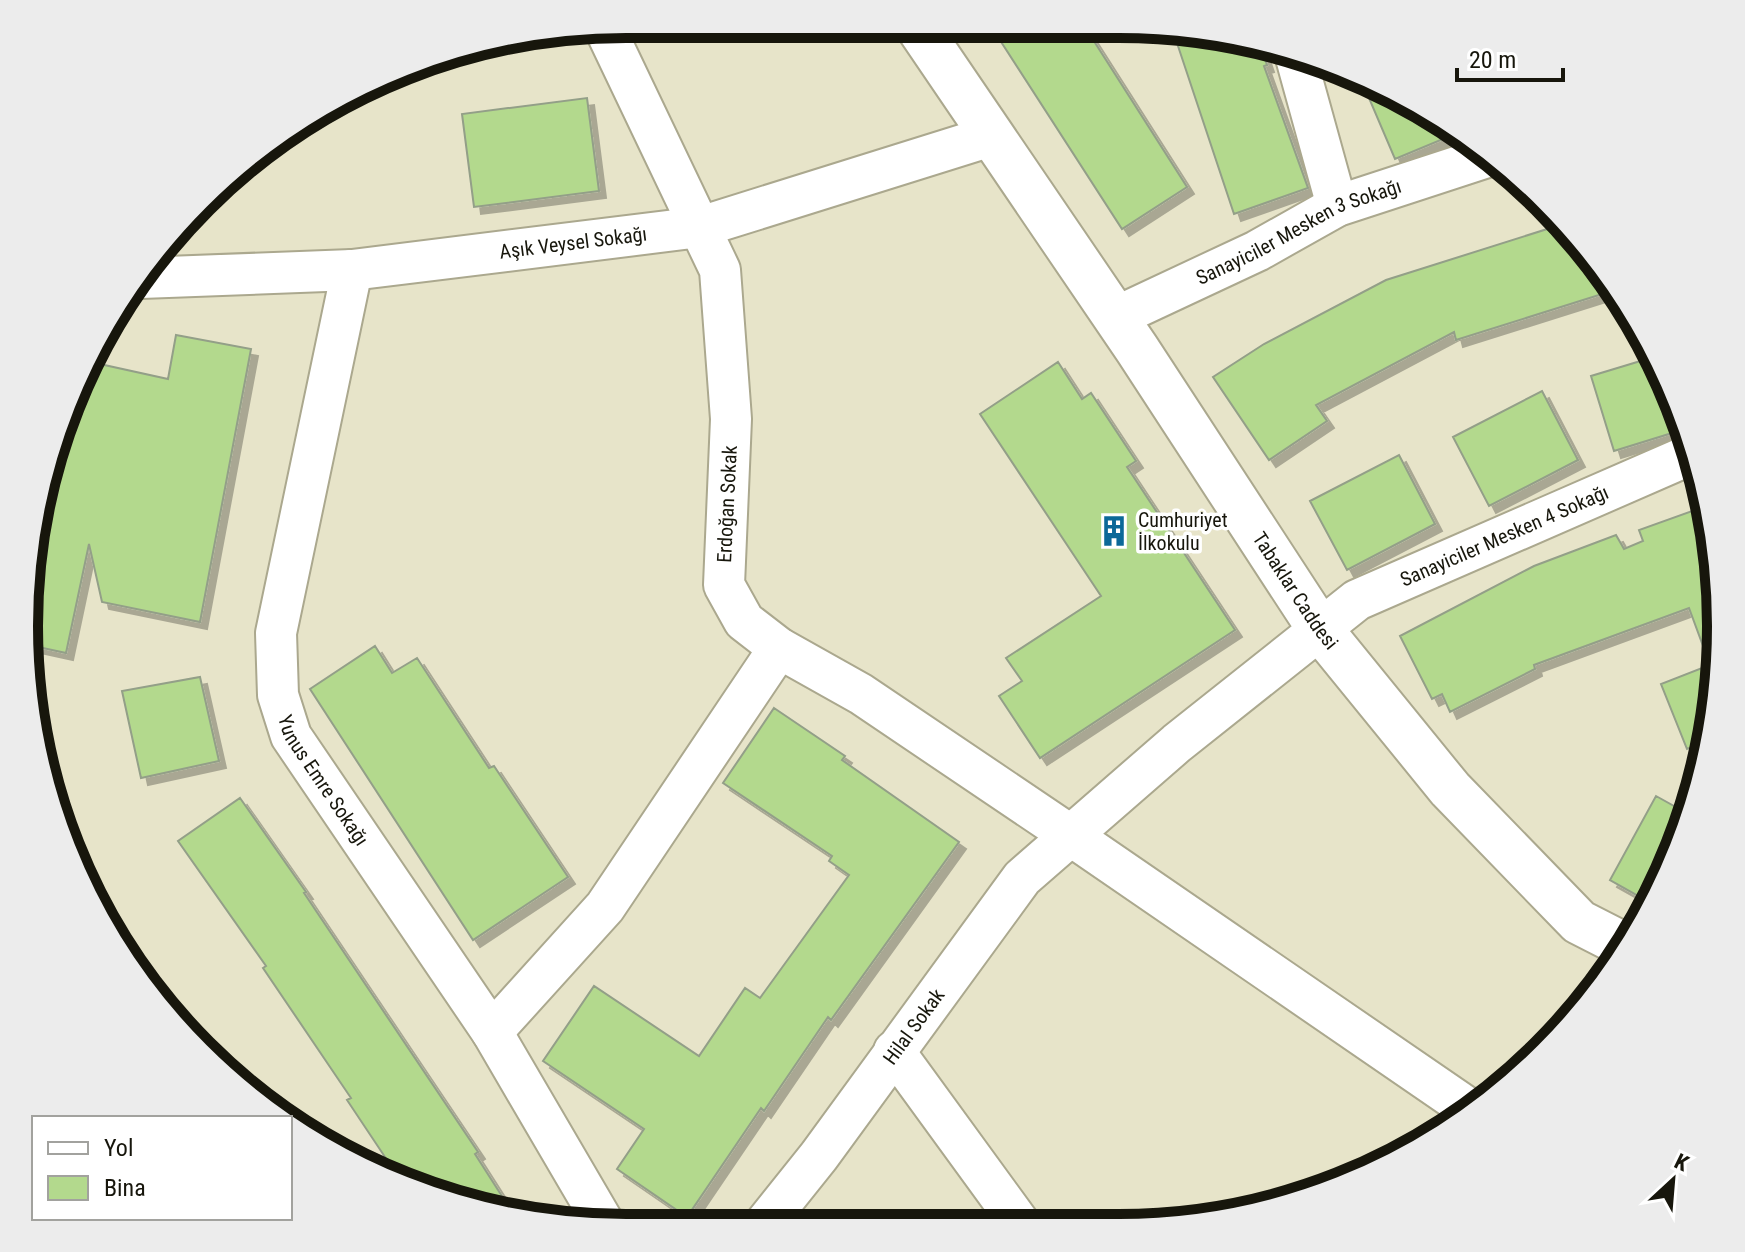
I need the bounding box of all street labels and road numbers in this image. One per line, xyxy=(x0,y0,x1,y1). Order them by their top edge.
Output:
street label: Sanayiciler Mesken 3 Sokağı xyxy=(1192,174,1404,290)
street label: Aşık Veysel Sokağı xyxy=(498,222,648,264)
street label: Erdoğan Sokak xyxy=(712,445,742,563)
street label: Sanayiciler Mesken 4 Sokağı xyxy=(1397,480,1612,592)
street label: Tabaklar Caddesi xyxy=(1248,527,1343,654)
street label: Yunus Emre Sokağı xyxy=(273,712,374,850)
street label: Hilal Sokak xyxy=(878,984,949,1069)

